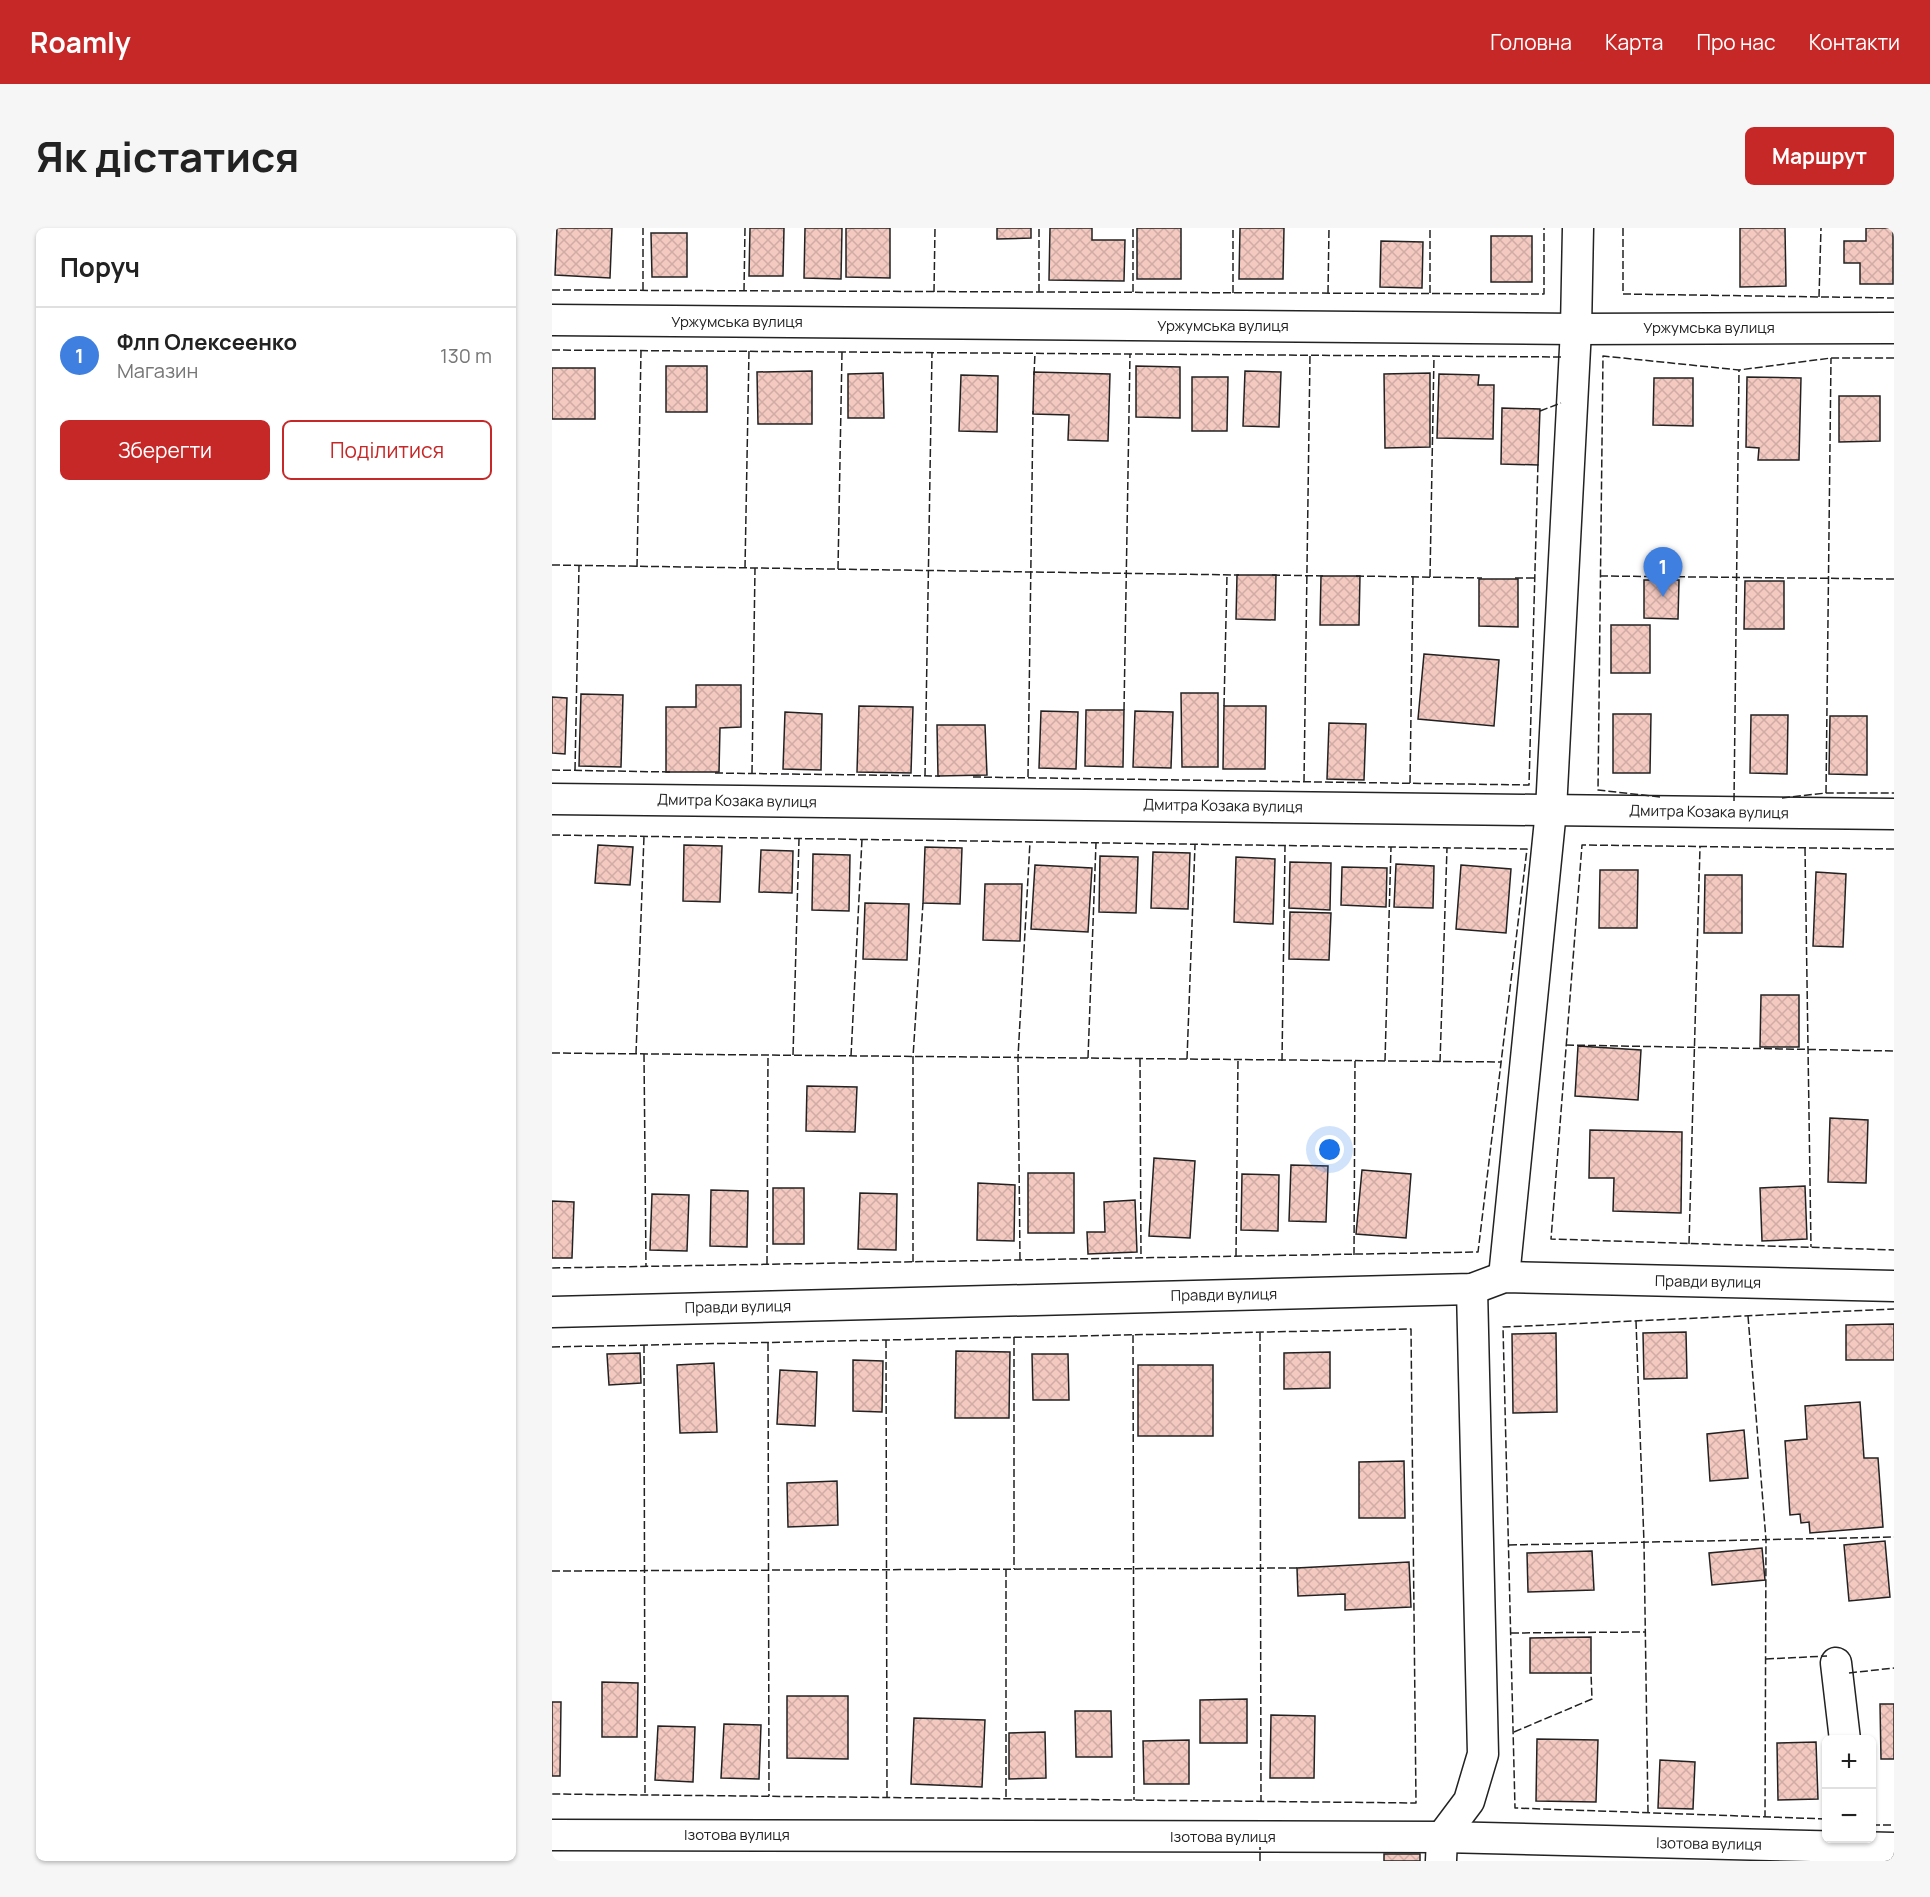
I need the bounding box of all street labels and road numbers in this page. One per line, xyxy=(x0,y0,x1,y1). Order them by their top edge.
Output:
street label: Уржумська вулиця xyxy=(671,311,803,332)
street label: Уржумська вулиця xyxy=(1157,315,1289,336)
street label: Уржумська вулиця xyxy=(1643,317,1775,338)
street label: Дмитра Козака вулиця xyxy=(657,789,817,812)
street label: Дмитра Козака вулиця xyxy=(1143,794,1303,817)
street label: Дмитра Козака вулиця xyxy=(1629,800,1789,823)
street label: Правди вулиця xyxy=(1655,1270,1761,1293)
street label: Правди вулиця xyxy=(1171,1283,1277,1306)
street label: Правди вулиця xyxy=(685,1295,791,1318)
street label: Ізотова вулиця xyxy=(684,1824,790,1845)
street label: Ізотова вулиця xyxy=(1170,1826,1276,1847)
street label: Ізотова вулиця xyxy=(1656,1832,1762,1855)

